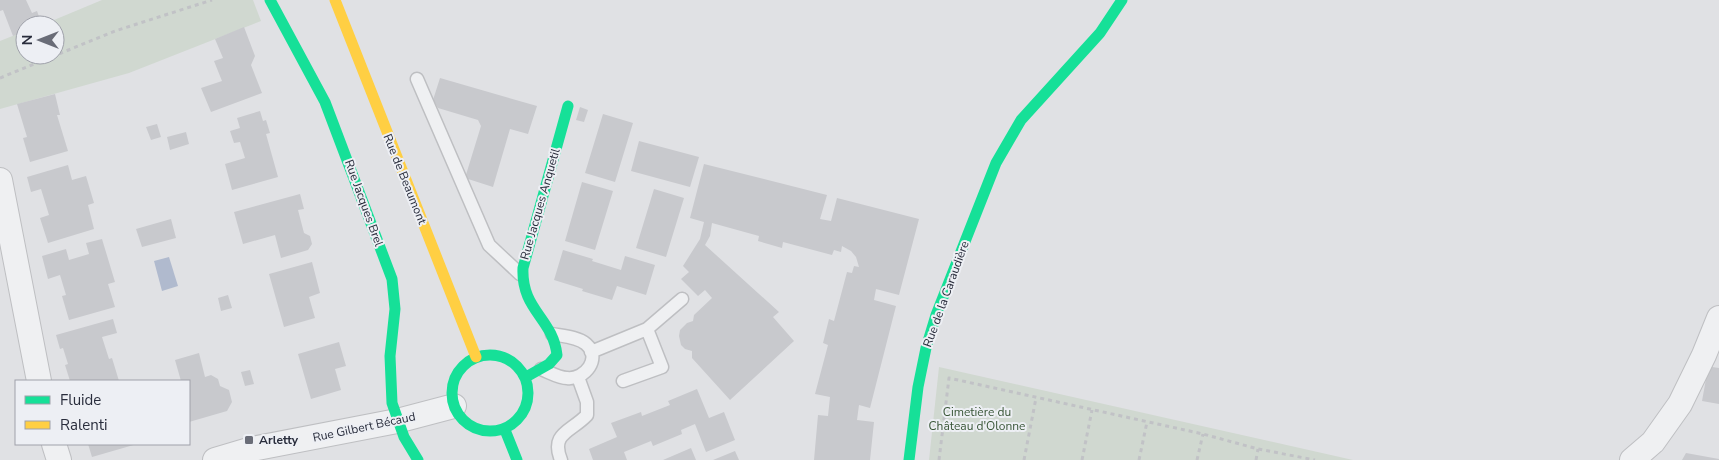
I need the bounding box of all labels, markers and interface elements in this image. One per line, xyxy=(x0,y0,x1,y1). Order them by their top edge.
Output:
north arrow xyxy=(15,15,65,65)
text: N xyxy=(18,35,37,45)
street label: Rue de Beaumont xyxy=(380,131,431,227)
street label: Rue Jacques Anquetil xyxy=(516,146,564,262)
street label: Rue Jacques Brel xyxy=(341,157,387,249)
street label: Rue de la Caraudière xyxy=(919,239,973,349)
legend xyxy=(15,380,190,445)
text: Fluide xyxy=(60,390,101,410)
park label: Cimetière du Château d'Olonne xyxy=(929,404,1026,434)
street label: Rue Gilbert Bécaud xyxy=(311,408,417,446)
text: Ralenti xyxy=(60,415,108,435)
place label: Arletty xyxy=(259,432,299,448)
marker: Arletty xyxy=(243,434,255,446)

